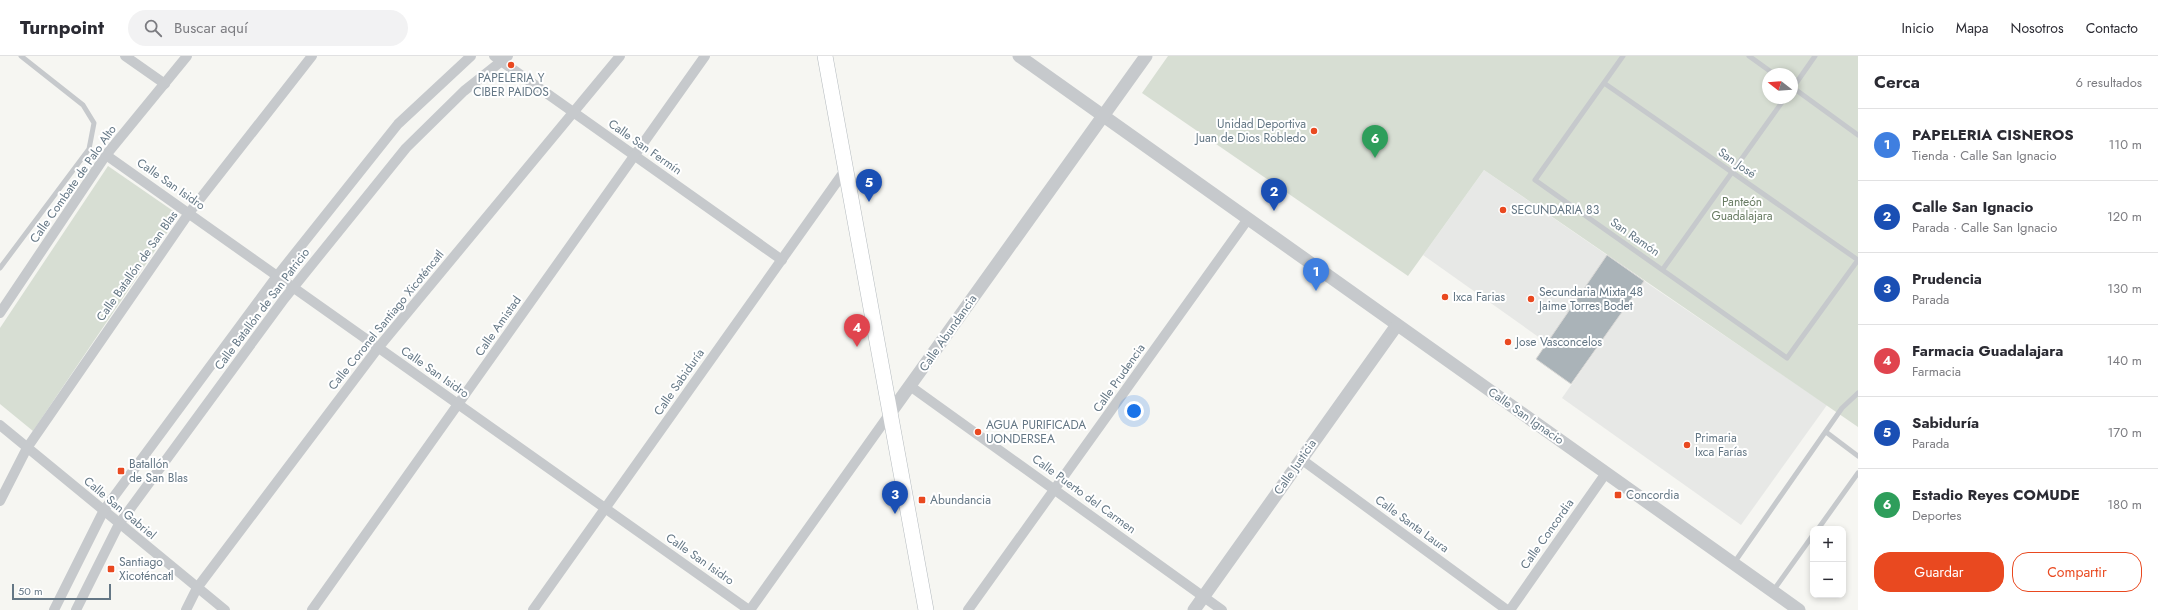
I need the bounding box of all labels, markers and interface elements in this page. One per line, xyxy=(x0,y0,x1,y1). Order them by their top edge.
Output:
search box xyxy=(128,10,408,46)
text: Turnpoint xyxy=(20,14,104,41)
icon: search xyxy=(142,17,164,39)
text: Buscar aquí xyxy=(174,17,248,39)
text: Inicio xyxy=(1901,18,1934,38)
text: Mapa xyxy=(1956,18,1989,38)
text: Nosotros xyxy=(2011,18,2064,38)
text: Contacto xyxy=(2086,18,2138,38)
marker: PAPELERIA Y CIBER PAIDOS xyxy=(506,60,516,70)
north arrow xyxy=(1762,68,1798,104)
place label: PAPELERIA Y CIBER PAIDOS xyxy=(473,69,549,101)
text: Cerca xyxy=(1874,70,1920,94)
text: 6 resultados xyxy=(2075,73,2142,92)
street label: Calle San Fermín xyxy=(605,115,685,179)
place label: Unidad Deportiva Juan de Dios Robledo xyxy=(1194,115,1306,147)
street label: Calle Combate de Palo Alto xyxy=(25,121,121,247)
text: PAPELERIA CISNEROS xyxy=(1912,124,2074,146)
pin: 6 xyxy=(1362,125,1388,158)
marker: Unidad Deportiva Juan de Dios Robledo xyxy=(1309,126,1319,136)
text: 1 xyxy=(1884,135,1890,154)
text: 110 m xyxy=(2108,135,2142,154)
street label: San José xyxy=(1714,143,1760,183)
text: Tienda · Calle San Ignacio xyxy=(1912,146,2057,165)
street label: Calle San Isidro xyxy=(133,154,209,215)
pin: 5 xyxy=(856,169,882,202)
pin: 2 xyxy=(1261,178,1287,211)
park label: Panteón Guadalajara xyxy=(1711,193,1773,225)
text: Calle San Ignacio xyxy=(1912,196,2033,218)
place label: SECUNDARIA 83 xyxy=(1511,201,1600,219)
marker: SECUNDARIA 83 xyxy=(1498,205,1508,215)
street label: Calle Batallón de San Blas xyxy=(92,207,182,325)
text: 2 xyxy=(1883,207,1891,226)
text: 120 m xyxy=(2107,207,2142,226)
street label: San Ramón xyxy=(1607,213,1663,261)
text: Parada · Calle San Ignacio xyxy=(1912,218,2057,237)
street label: Calle Batallón de San Patricio xyxy=(210,244,314,374)
street label: Calle Coronel Santiago Xicoténcatl xyxy=(324,246,448,394)
pin: 1 xyxy=(1303,258,1329,291)
text: Prudencia xyxy=(1912,268,1982,290)
text: 3 xyxy=(1883,279,1891,298)
text: 130 m xyxy=(2107,279,2142,298)
place label: Secundaria Mixta 48 Jaime Torres Bodet xyxy=(1537,283,1643,315)
place label: Ixca Farias xyxy=(1453,288,1505,306)
text: Parada xyxy=(1912,290,1949,309)
street label: Calle Abundancia xyxy=(915,291,981,375)
street label: Calle Amistad xyxy=(471,292,525,360)
marker: Ixca Farias xyxy=(1440,292,1450,302)
marker: Secundaria Mixta 48 Jaime Torres Bodet xyxy=(1526,294,1536,304)
pin: 4 xyxy=(844,314,870,347)
place label: Jose Vasconcelos xyxy=(1514,333,1602,351)
marker: Jose Vasconcelos xyxy=(1503,337,1513,347)
street label: Calle Prudencia xyxy=(1089,340,1149,416)
text: Farmacia Guadalajara xyxy=(1912,340,2063,362)
street label: Calle San Isidro xyxy=(397,342,473,403)
street label: Calle Sabiduría xyxy=(649,345,709,419)
text: 4 xyxy=(1882,351,1892,370)
text: 140 m xyxy=(2107,351,2142,370)
text: Farmacia xyxy=(1912,362,1961,381)
street label: Calle San Ignacio xyxy=(1484,383,1568,449)
your location xyxy=(1124,401,1144,421)
text: Sabiduría xyxy=(1912,412,1979,434)
place label: AGUA PURIFICADA UONDERSEA xyxy=(986,416,1086,448)
text: 5 xyxy=(1883,423,1891,442)
text: 170 m xyxy=(2107,423,2142,442)
marker: AGUA PURIFICADA UONDERSEA xyxy=(973,427,983,437)
place label: Primaria Ixca Farías xyxy=(1695,429,1747,461)
text: Parada xyxy=(1912,434,1949,453)
street label: Calle Justicia xyxy=(1269,435,1321,498)
marker: Primaria Ixca Farías xyxy=(1682,440,1692,450)
street label: Calle Puerto del Carmen xyxy=(1028,450,1140,538)
place label: Batallón de San Blas xyxy=(129,455,188,487)
marker: Batallón de San Blas xyxy=(116,466,126,476)
street label: Calle San Gabriel xyxy=(80,472,160,544)
pin: 3 xyxy=(882,481,908,514)
text: Estadio Reyes COMUDE xyxy=(1912,484,2080,506)
place label: Concordia xyxy=(1626,486,1679,504)
marker: Concordia xyxy=(1613,490,1623,500)
place label: Abundancia xyxy=(930,491,991,509)
street label: Calle Santa Laura xyxy=(1371,491,1453,557)
marker: Abundancia xyxy=(917,495,927,505)
street label: Calle Concordia xyxy=(1516,495,1578,573)
text: 6 xyxy=(1883,495,1891,514)
text: 180 m xyxy=(2107,495,2142,514)
text: Deportes xyxy=(1912,506,1962,525)
map controls xyxy=(1810,526,1846,598)
button: + xyxy=(1810,526,1846,562)
street label: Calle San Isidro xyxy=(662,529,738,590)
button: Guardar xyxy=(1874,552,2004,592)
button: Compartir xyxy=(2012,552,2142,592)
place label: Santiago Xicoténcatl xyxy=(119,553,174,585)
button: − xyxy=(1810,562,1846,598)
marker: Santiago Xicoténcatl xyxy=(106,564,116,574)
scale bar xyxy=(12,582,111,601)
text: 50 m xyxy=(18,583,43,599)

